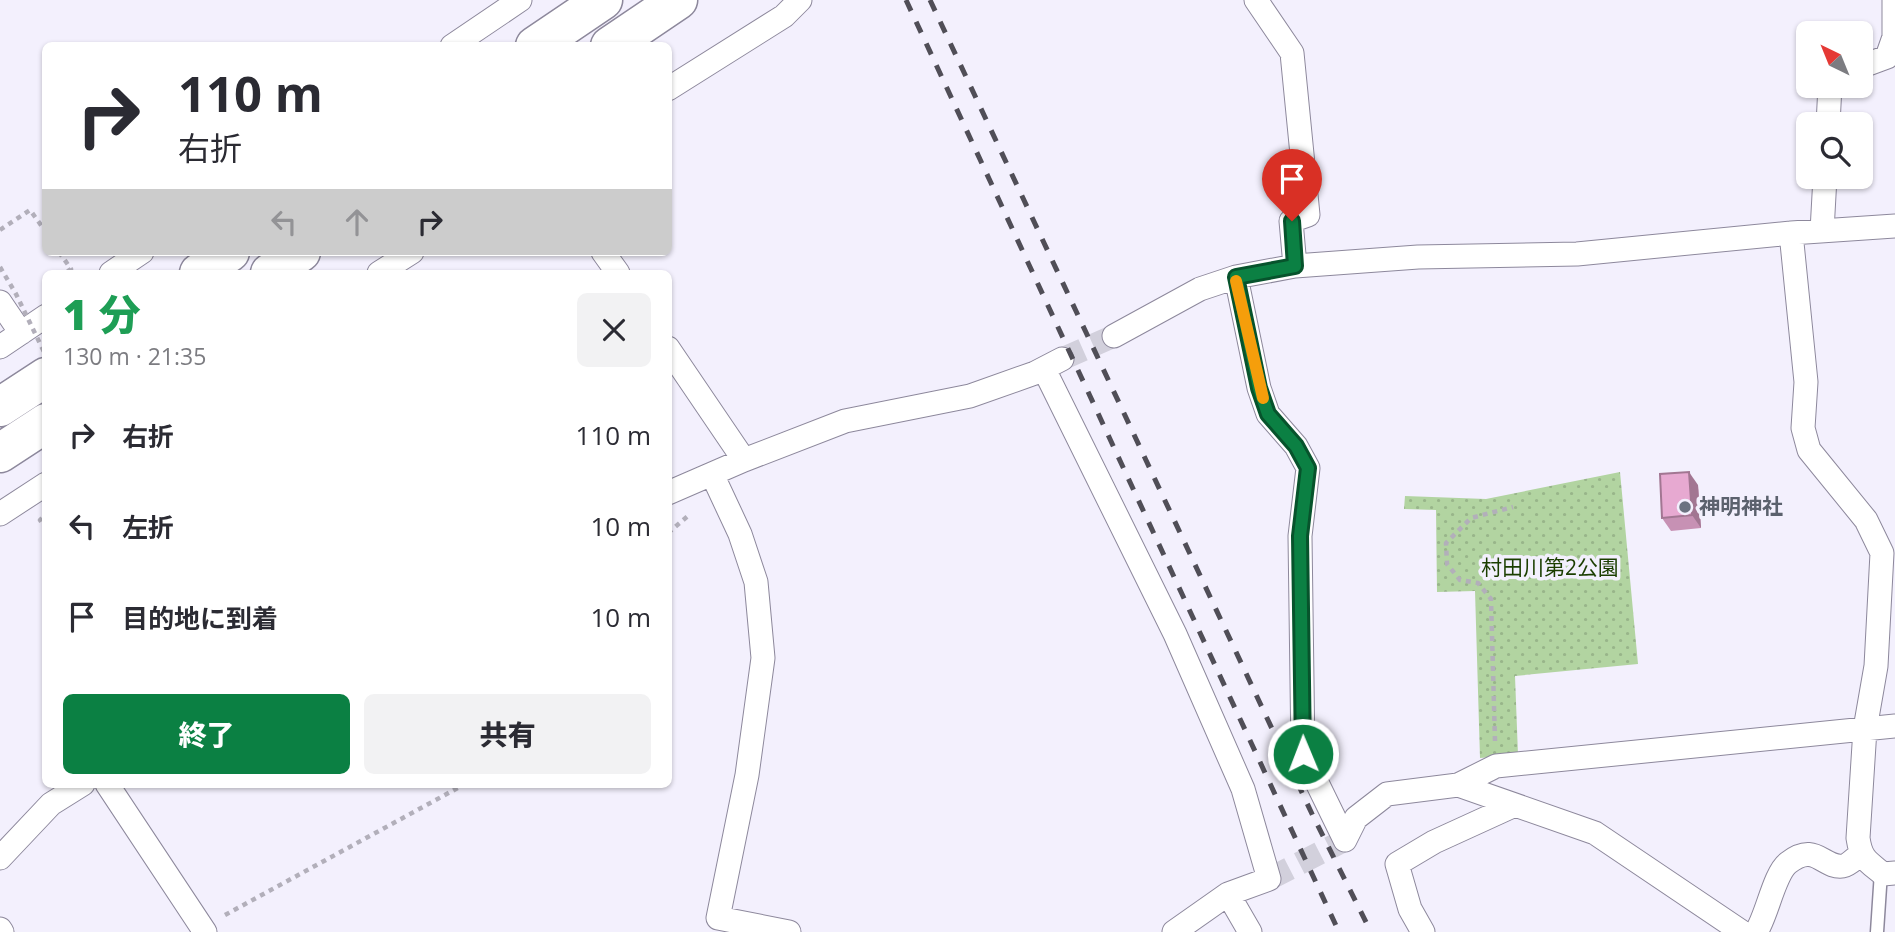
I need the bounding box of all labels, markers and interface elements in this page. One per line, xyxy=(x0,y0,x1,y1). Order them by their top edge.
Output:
north arrow xyxy=(1796,21,1872,98)
map controls xyxy=(1796,21,1873,189)
text: 110 m xyxy=(178,60,323,126)
icon: right xyxy=(63,70,154,161)
button: search xyxy=(1796,112,1873,189)
text: 右折 xyxy=(178,126,242,169)
pin xyxy=(1262,149,1322,221)
icon: arrive xyxy=(1273,160,1311,198)
icon: left xyxy=(265,203,303,241)
icon: ahead xyxy=(338,203,376,241)
icon: right xyxy=(411,203,449,241)
text: 1 分 xyxy=(63,285,141,342)
button: close xyxy=(577,293,651,367)
text: 130 m · 21:35 xyxy=(63,340,206,372)
icon: right xyxy=(63,416,101,454)
text: 110 m xyxy=(576,417,651,453)
text: 右折 xyxy=(122,418,174,454)
place label: 神明神社 xyxy=(1699,492,1783,520)
marker: 神明神社 xyxy=(1677,499,1693,515)
icon: left xyxy=(63,507,101,545)
text: 10 m xyxy=(590,508,651,544)
text: 左折 xyxy=(122,509,174,545)
park label: 村田川第2公園 xyxy=(1481,553,1619,581)
icon: arrive xyxy=(63,598,101,636)
text: 10 m xyxy=(590,599,651,635)
text: 目的地に到着 xyxy=(122,600,278,636)
button: 終了 xyxy=(63,694,350,774)
button: 共有 xyxy=(364,694,651,774)
position arrow xyxy=(1266,717,1340,791)

